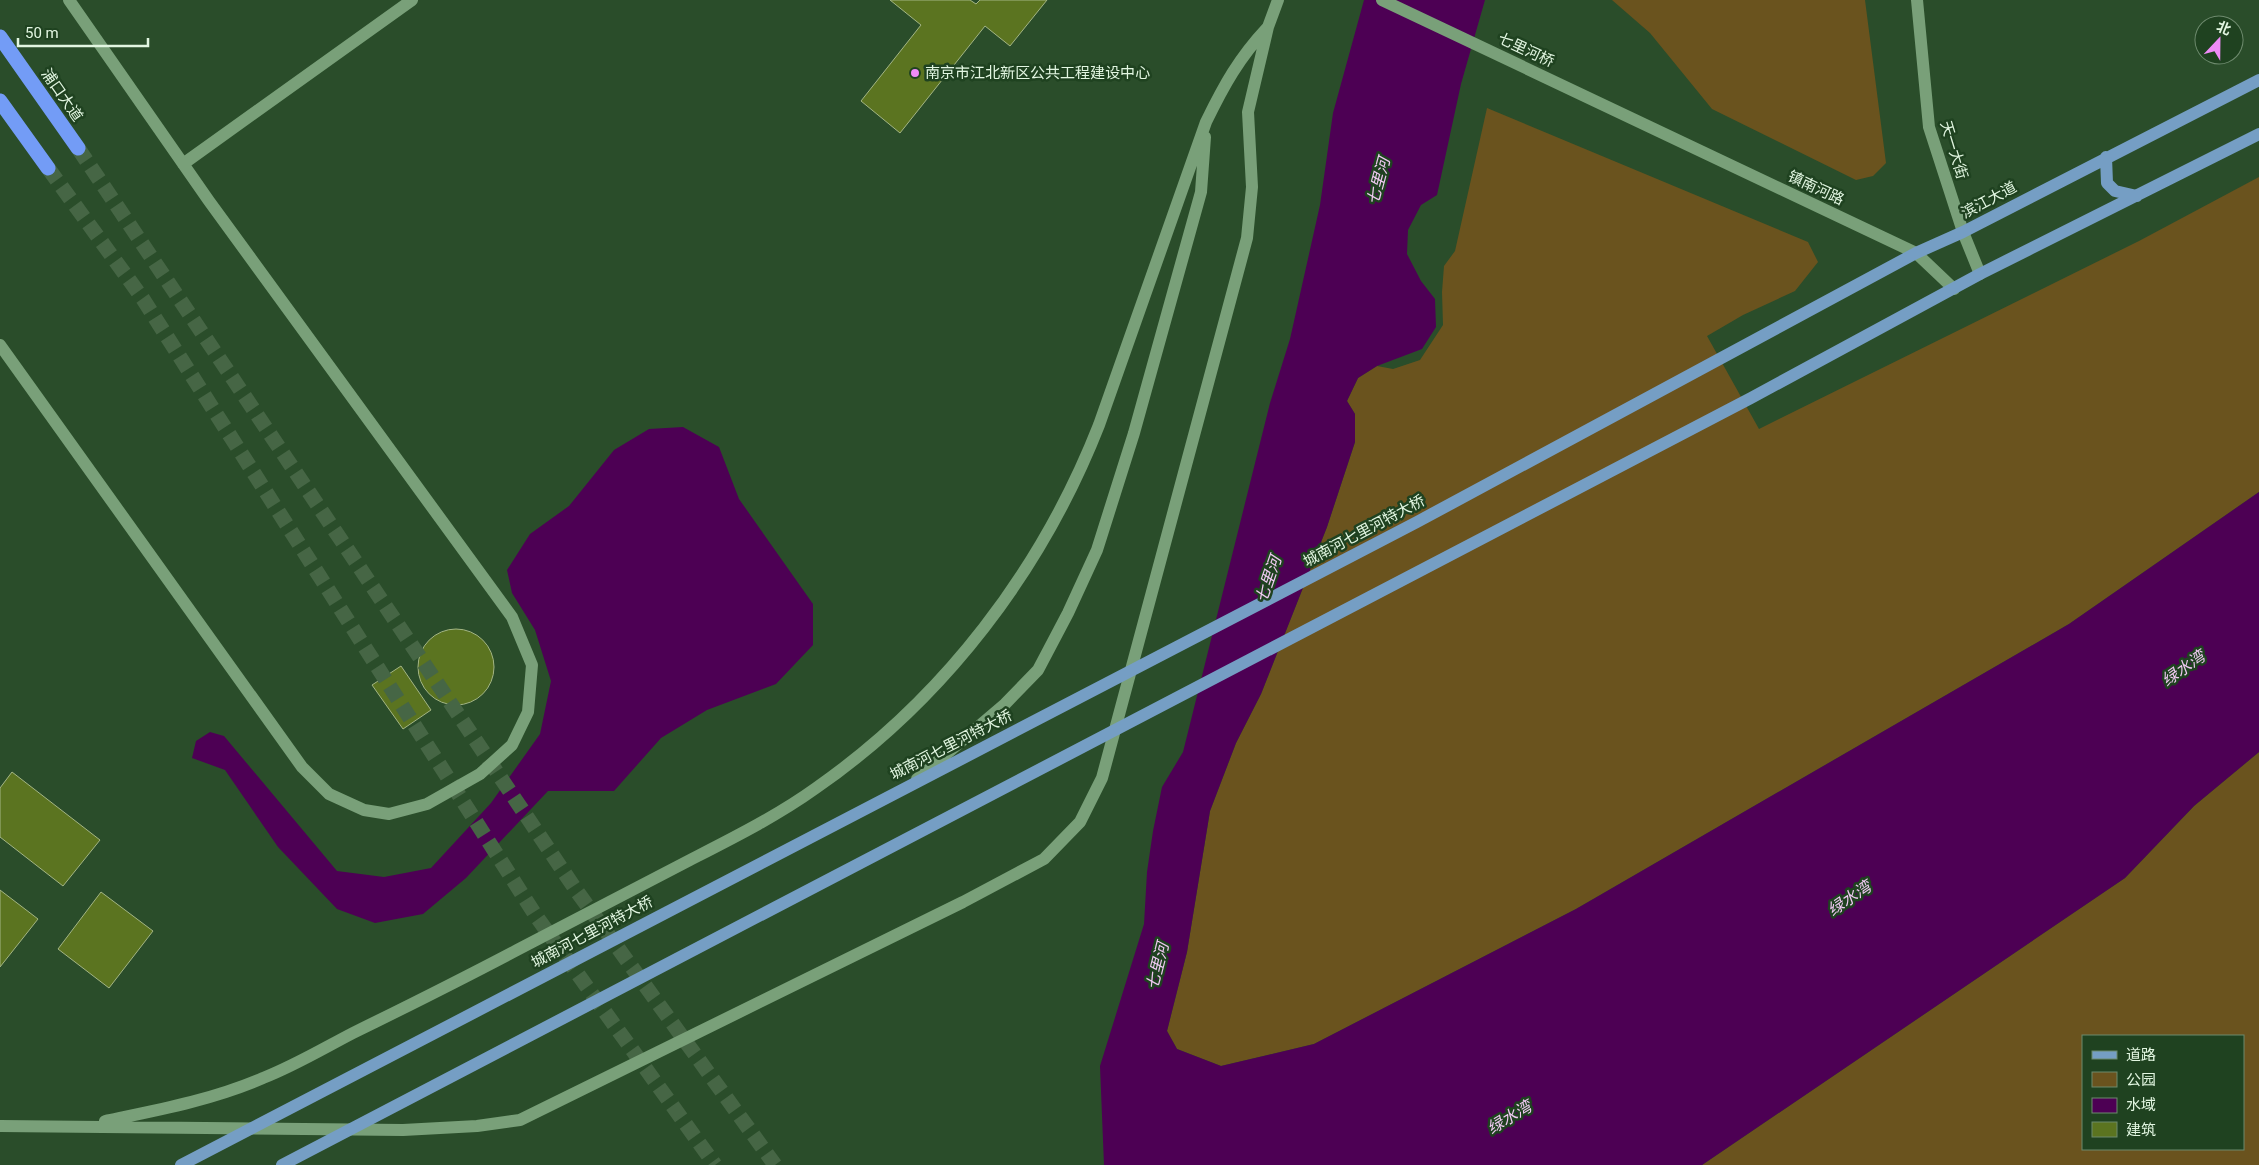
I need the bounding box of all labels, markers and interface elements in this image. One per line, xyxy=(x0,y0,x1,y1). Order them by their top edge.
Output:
scale bar xyxy=(18,15,148,47)
north arrow xyxy=(2194,15,2244,65)
text: 北 xyxy=(2214,18,2233,38)
text: 50 m xyxy=(25,24,59,42)
street label: 七里河桥 xyxy=(1495,29,1557,71)
place label: 南京市江北新区公共工程建设中心 xyxy=(925,64,1150,82)
street label: 浦口大道 xyxy=(37,65,87,125)
marker: 南京市江北新区公共工程建设中心 xyxy=(909,67,921,79)
street label: 天一大街 xyxy=(1937,119,1971,181)
water label: 七里河 xyxy=(1363,153,1395,207)
street label: 镇南河路 xyxy=(1785,167,1847,209)
street label: 滨江大道 xyxy=(1958,178,2020,222)
street label: 城南河七里河特大桥 xyxy=(1300,491,1428,571)
water label: 七里河 xyxy=(1252,551,1286,605)
water label: 绿水湾 xyxy=(2158,645,2211,690)
street label: 城南河七里河特大桥 xyxy=(887,706,1015,784)
water label: 绿水湾 xyxy=(1824,875,1877,920)
street label: 城南河七里河特大桥 xyxy=(528,892,656,972)
water label: 七里河 xyxy=(1142,938,1173,992)
legend xyxy=(2082,1035,2244,1150)
text: 道路 xyxy=(2126,1046,2156,1064)
text: 公园 xyxy=(2126,1071,2156,1089)
water label: 绿水湾 xyxy=(1484,1095,1537,1138)
text: 水域 xyxy=(2126,1096,2156,1114)
text: 建筑 xyxy=(2126,1121,2156,1139)

